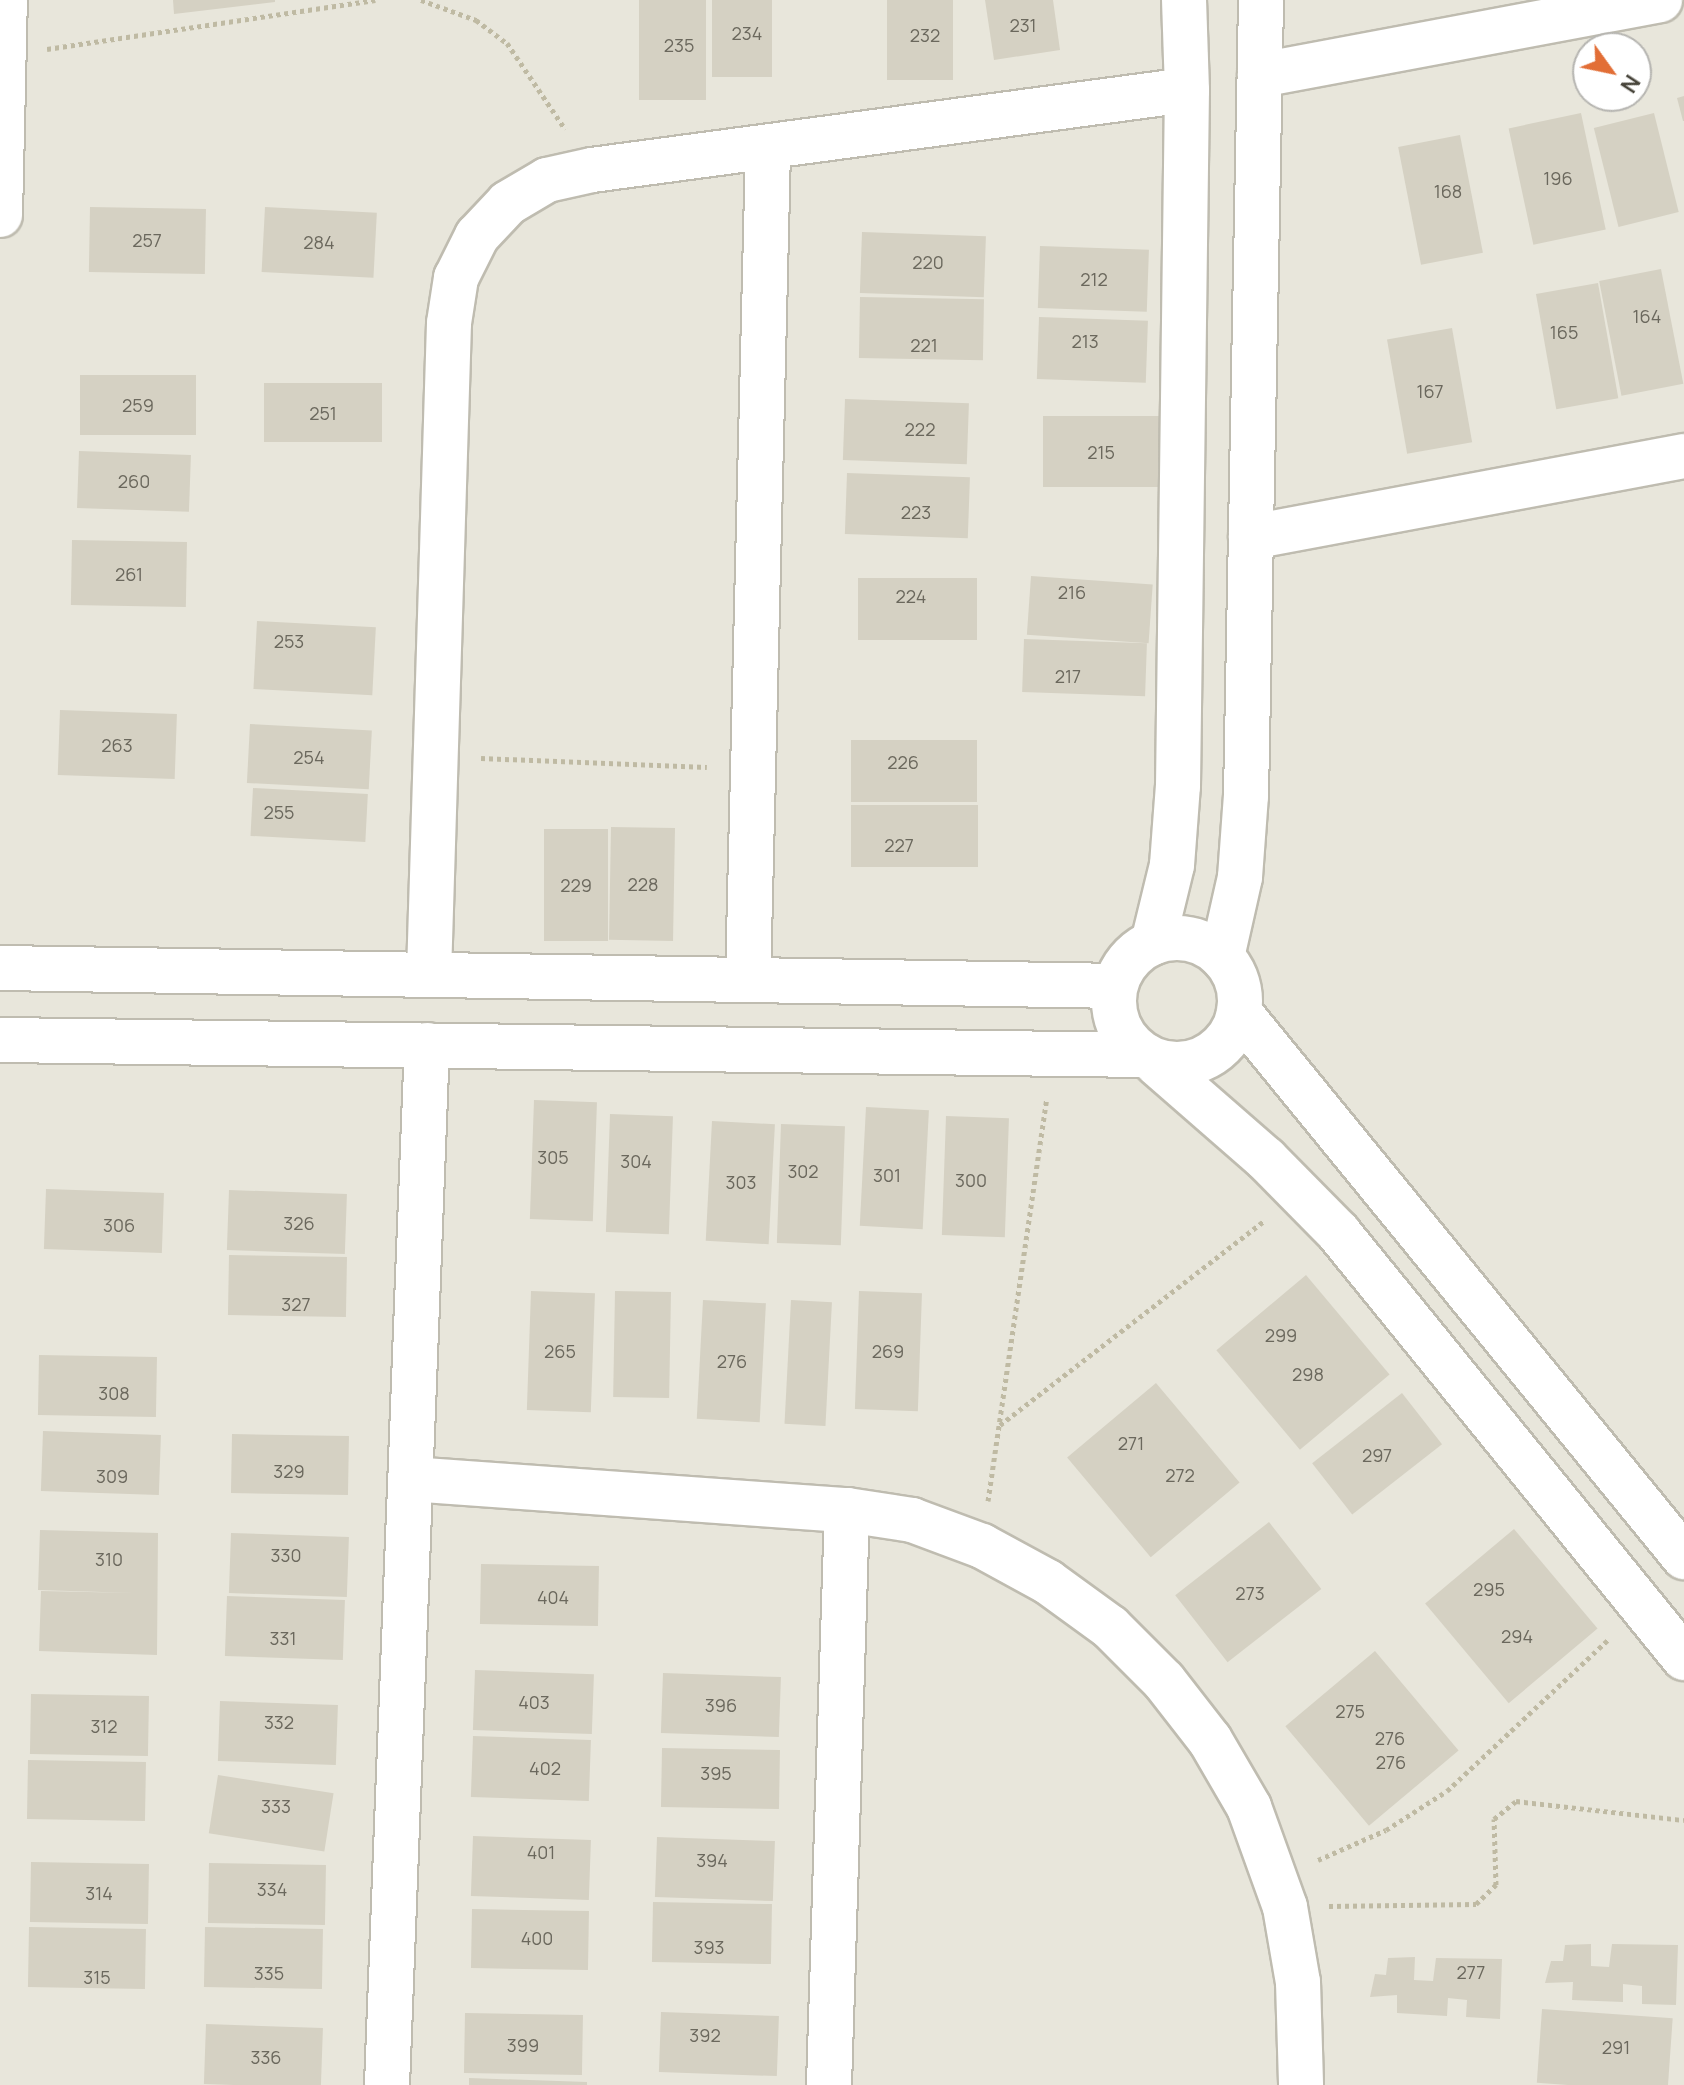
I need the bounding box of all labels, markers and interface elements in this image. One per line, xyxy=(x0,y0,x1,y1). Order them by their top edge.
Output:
house number: 231 xyxy=(1009,14,1037,36)
house number: 234 xyxy=(732,22,762,44)
house number: 232 xyxy=(910,24,940,46)
north arrow xyxy=(1572,32,1652,112)
house number: 235 xyxy=(664,34,694,56)
text: N xyxy=(1614,69,1647,99)
house number: 196 xyxy=(1543,167,1573,189)
house number: 168 xyxy=(1434,180,1462,202)
house number: 257 xyxy=(132,229,162,251)
house number: 284 xyxy=(303,231,335,253)
house number: 220 xyxy=(912,251,944,273)
house number: 212 xyxy=(1080,268,1108,290)
house number: 164 xyxy=(1633,305,1661,327)
house number: 165 xyxy=(1550,321,1578,343)
house number: 213 xyxy=(1071,330,1099,352)
house number: 221 xyxy=(910,334,938,356)
house number: 167 xyxy=(1416,380,1444,402)
house number: 259 xyxy=(122,394,154,416)
house number: 251 xyxy=(309,402,337,424)
house number: 222 xyxy=(905,418,935,440)
house number: 215 xyxy=(1087,441,1115,463)
house number: 260 xyxy=(118,470,150,492)
house number: 223 xyxy=(901,501,931,523)
house number: 261 xyxy=(115,563,143,585)
house number: 216 xyxy=(1058,581,1086,603)
house number: 224 xyxy=(896,585,926,607)
house number: 253 xyxy=(274,630,304,652)
house number: 217 xyxy=(1055,665,1081,687)
house number: 263 xyxy=(101,734,133,756)
house number: 254 xyxy=(293,746,325,768)
house number: 226 xyxy=(887,751,919,773)
house number: 255 xyxy=(263,801,295,823)
house number: 227 xyxy=(884,834,914,856)
house number: 228 xyxy=(628,873,658,895)
house number: 229 xyxy=(560,874,592,896)
house number: 305 xyxy=(537,1146,569,1168)
house number: 304 xyxy=(620,1150,652,1172)
house number: 302 xyxy=(787,1160,819,1182)
house number: 301 xyxy=(873,1164,901,1186)
house number: 300 xyxy=(955,1169,987,1191)
house number: 303 xyxy=(726,1171,756,1193)
house number: 326 xyxy=(283,1212,315,1234)
house number: 306 xyxy=(103,1214,135,1236)
house number: 327 xyxy=(281,1293,311,1315)
house number: 299 xyxy=(1265,1324,1297,1346)
house number: 265 xyxy=(544,1340,576,1362)
house number: 269 xyxy=(872,1340,904,1362)
house number: 276 xyxy=(717,1350,747,1372)
house number: 298 xyxy=(1292,1363,1324,1385)
house number: 308 xyxy=(98,1382,130,1404)
house number: 271 xyxy=(1118,1432,1144,1454)
house number: 297 xyxy=(1362,1444,1392,1466)
house number: 329 xyxy=(273,1460,305,1482)
house number: 272 xyxy=(1165,1464,1195,1486)
house number: 309 xyxy=(96,1465,128,1487)
house number: 330 xyxy=(271,1544,301,1566)
house number: 310 xyxy=(95,1548,123,1570)
house number: 295 xyxy=(1473,1578,1505,1600)
house number: 273 xyxy=(1235,1582,1265,1604)
house number: 404 xyxy=(537,1586,569,1608)
house number: 294 xyxy=(1501,1625,1533,1647)
house number: 331 xyxy=(270,1627,296,1649)
house number: 403 xyxy=(518,1691,550,1713)
house number: 396 xyxy=(705,1694,737,1716)
house number: 275 xyxy=(1335,1700,1365,1722)
house number: 332 xyxy=(264,1711,294,1733)
house number: 312 xyxy=(90,1715,118,1737)
house number: 276 xyxy=(1375,1727,1405,1749)
house number: 276 xyxy=(1376,1751,1406,1773)
house number: 402 xyxy=(529,1757,561,1779)
house number: 395 xyxy=(700,1762,732,1784)
house number: 333 xyxy=(261,1795,291,1817)
house number: 401 xyxy=(527,1841,555,1863)
house number: 394 xyxy=(696,1849,728,1871)
house number: 334 xyxy=(257,1878,287,1900)
house number: 314 xyxy=(85,1882,113,1904)
house number: 400 xyxy=(521,1927,553,1949)
house number: 393 xyxy=(693,1936,725,1958)
house number: 277 xyxy=(1457,1961,1485,1983)
house number: 335 xyxy=(254,1962,284,1984)
house number: 315 xyxy=(83,1966,111,1988)
house number: 392 xyxy=(689,2024,721,2046)
house number: 399 xyxy=(507,2034,539,2056)
house number: 291 xyxy=(1602,2036,1630,2058)
house number: 336 xyxy=(250,2046,282,2068)

